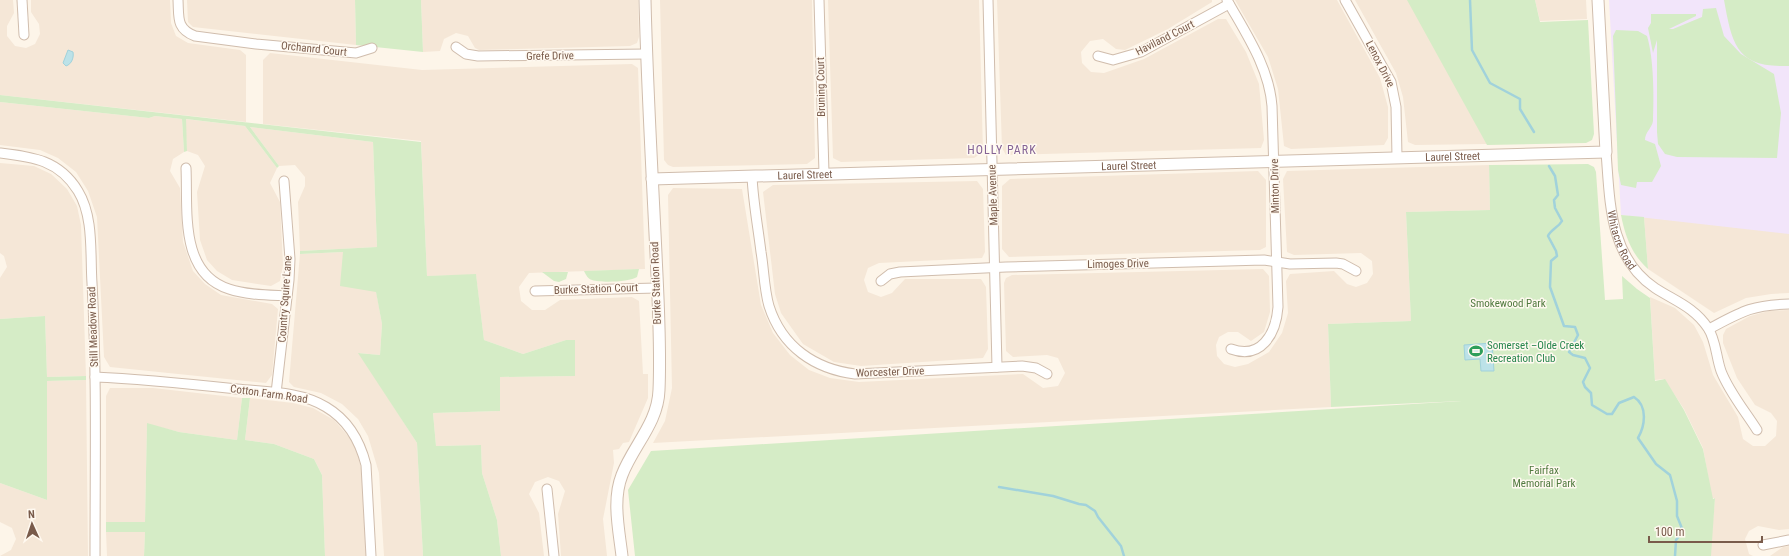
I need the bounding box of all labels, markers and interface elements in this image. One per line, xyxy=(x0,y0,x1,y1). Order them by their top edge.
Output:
street label: Haviland Court xyxy=(1133,18,1197,58)
street label: Orchanrd Court xyxy=(280,39,348,59)
street label: Lenox Drive xyxy=(1363,39,1397,89)
street label: Grefe Drive xyxy=(526,49,574,63)
street label: Bruning Court xyxy=(814,57,828,117)
district label: HOLLY PARK xyxy=(967,143,1037,157)
street label: Laurel Street xyxy=(1425,149,1480,164)
street label: Laurel Street xyxy=(1101,158,1157,173)
street label: Minton Drive xyxy=(1268,159,1282,213)
street label: Maple Avenue xyxy=(985,164,1001,226)
street label: Laurel Street xyxy=(777,167,833,182)
street label: Whitacre Road xyxy=(1605,209,1639,272)
street label: Burke Station Road xyxy=(648,241,664,325)
street label: Country Squire Lane xyxy=(275,255,295,343)
street label: Limoges Drive xyxy=(1087,257,1149,271)
street label: Burke Station Court xyxy=(554,281,638,297)
street label: Still Meadow Road xyxy=(85,287,101,367)
park label: Smokewood Park xyxy=(1470,297,1546,310)
place label: Somerset –Olde Creek Recreation Club xyxy=(1487,339,1584,365)
sports icon: Somerset –Olde Creek Recreation Club xyxy=(1468,343,1484,359)
street label: Worcester Drive xyxy=(856,364,924,380)
street label: Cotton Farm Road xyxy=(229,382,309,406)
park label: Fairfax Memorial Park xyxy=(1512,464,1576,490)
north arrow xyxy=(12,504,52,544)
text: N xyxy=(28,508,35,521)
scale bar xyxy=(1649,518,1762,544)
text: 100 m xyxy=(1655,525,1685,539)

